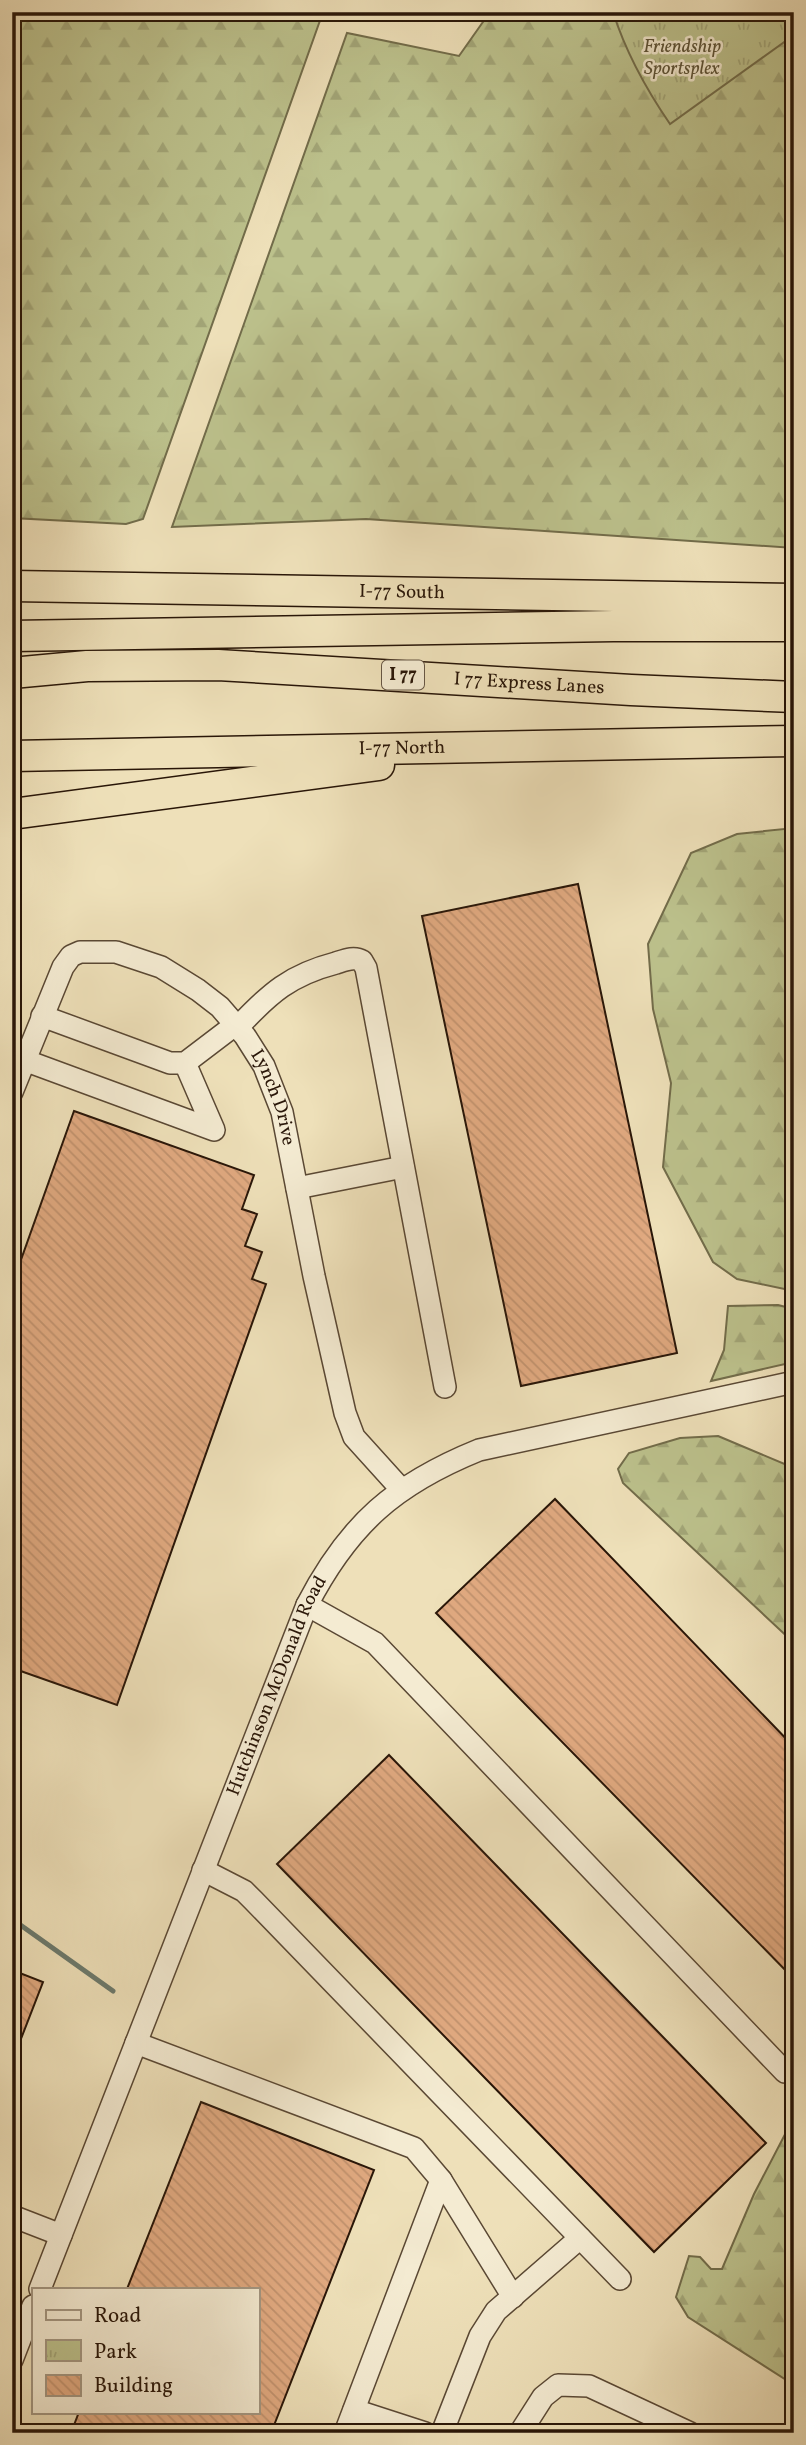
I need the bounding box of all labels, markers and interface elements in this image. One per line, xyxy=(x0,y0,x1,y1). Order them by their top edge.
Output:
park label: Friendship Sportsplex xyxy=(643,34,721,82)
street label: I-77 South xyxy=(359,579,445,606)
road number: I 77 xyxy=(382,660,424,690)
street label: I 77 Express Lanes xyxy=(453,666,605,701)
street label: I-77 North xyxy=(358,735,445,762)
street label: Lynch Drive xyxy=(244,1044,301,1148)
street label: Hutchinson McDonald Road xyxy=(221,1571,333,1800)
legend xyxy=(32,2288,259,2414)
text: Road xyxy=(94,2302,141,2331)
text: Park xyxy=(94,2338,137,2367)
text: Building xyxy=(94,2372,173,2401)

